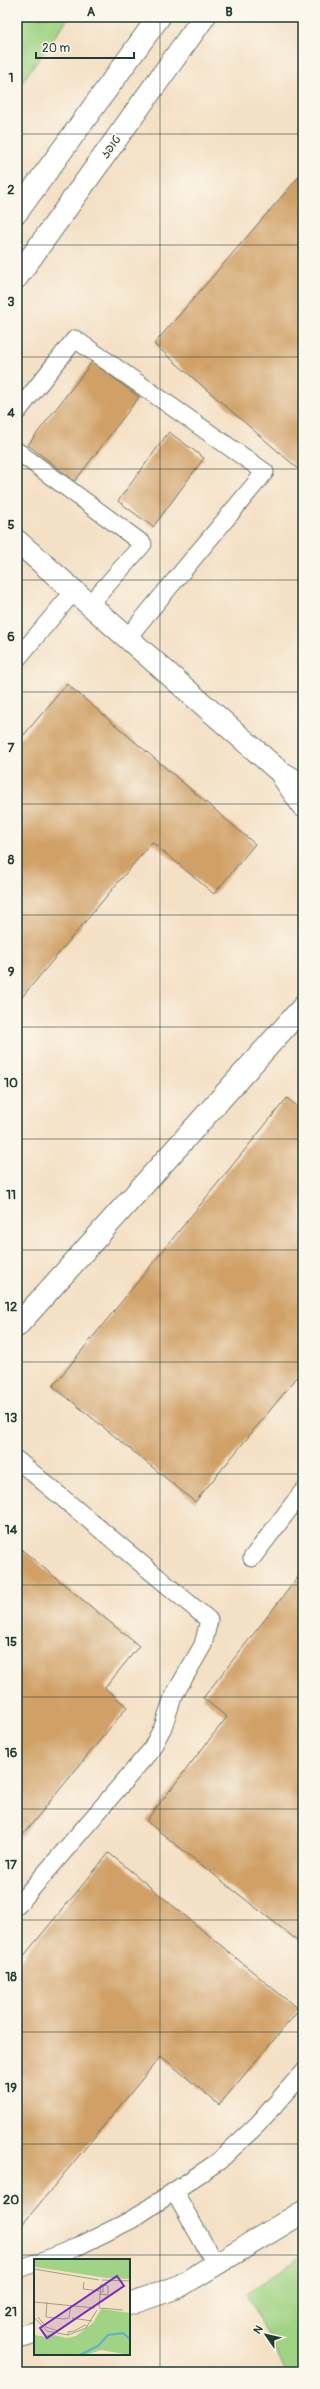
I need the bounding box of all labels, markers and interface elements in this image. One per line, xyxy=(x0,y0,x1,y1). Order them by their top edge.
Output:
text: A xyxy=(87,4,96,20)
text: B xyxy=(225,4,233,20)
scale bar xyxy=(36,34,134,60)
text: 20 m xyxy=(42,41,71,56)
text: 1 xyxy=(8,70,14,86)
street label: טופז xyxy=(98,133,124,161)
text: 2 xyxy=(7,182,15,198)
text: 3 xyxy=(7,294,15,310)
text: 4 xyxy=(7,405,15,421)
text: 5 xyxy=(7,517,15,533)
text: 6 xyxy=(7,629,15,645)
text: 7 xyxy=(8,740,15,756)
text: 8 xyxy=(8,852,15,868)
text: 9 xyxy=(8,964,15,980)
text: 10 xyxy=(4,1075,18,1091)
text: 11 xyxy=(6,1187,16,1203)
text: 12 xyxy=(5,1299,17,1315)
text: 13 xyxy=(5,1410,17,1426)
text: 14 xyxy=(5,1522,18,1538)
text: 15 xyxy=(5,1634,17,1650)
text: 16 xyxy=(5,1745,18,1761)
text: 17 xyxy=(5,1857,17,1873)
text: 18 xyxy=(5,1969,17,1985)
text: 19 xyxy=(5,2080,17,2096)
text: 20 xyxy=(3,2192,19,2208)
inset map xyxy=(34,2259,130,2355)
text: 21 xyxy=(5,2304,17,2320)
north arrow xyxy=(246,2315,286,2355)
text: N xyxy=(251,2323,266,2336)

